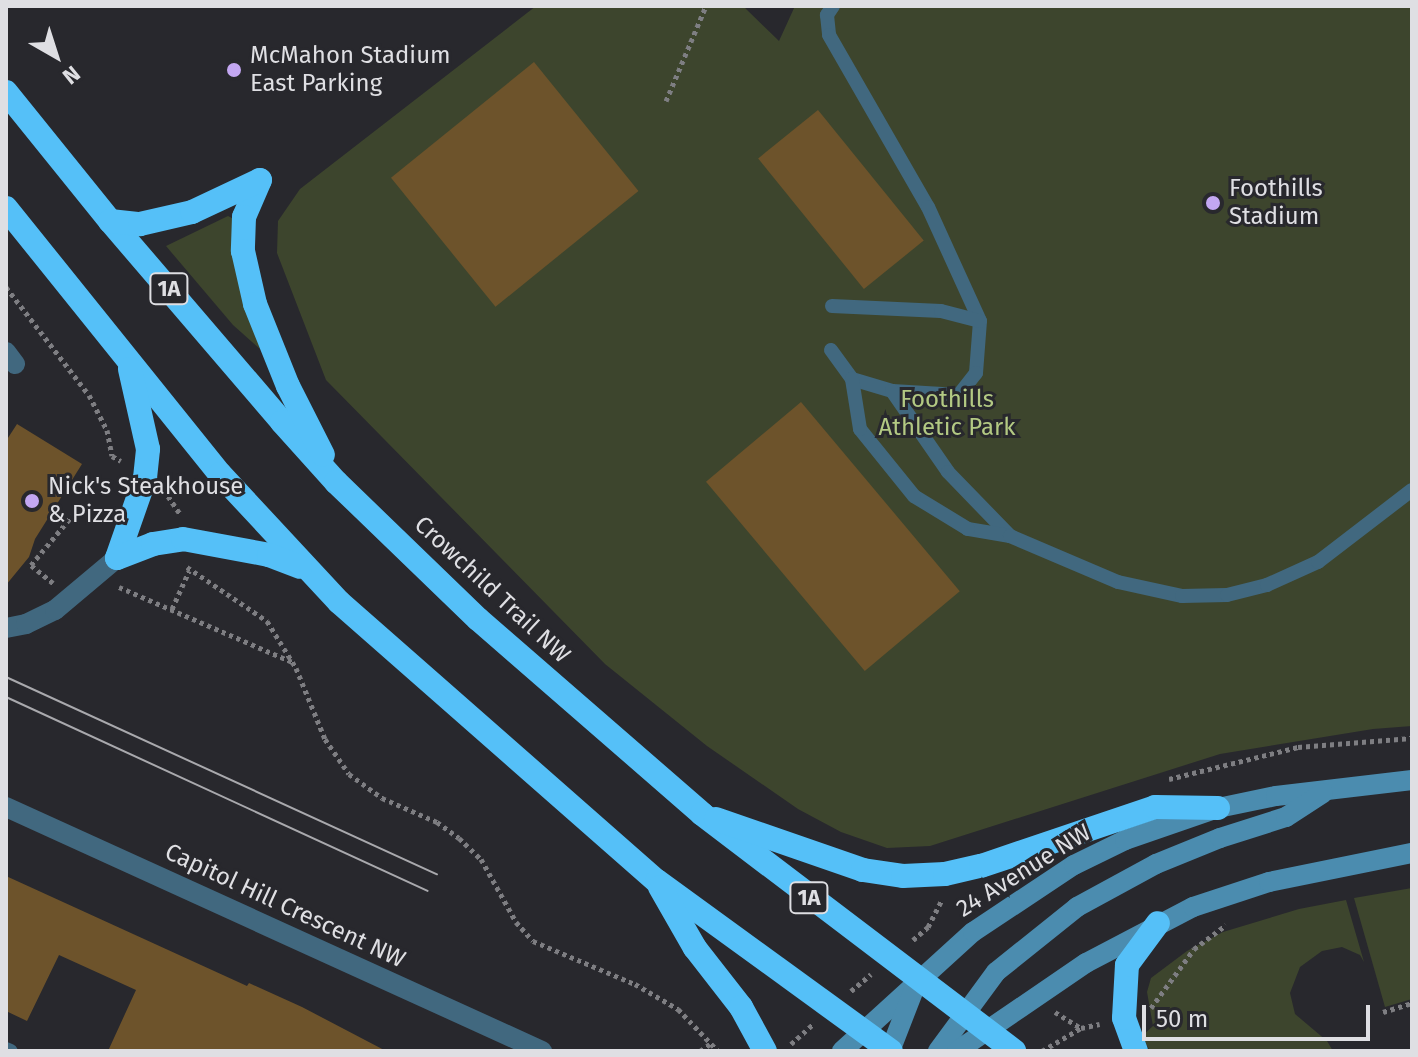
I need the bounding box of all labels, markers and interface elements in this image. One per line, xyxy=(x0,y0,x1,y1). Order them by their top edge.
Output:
north arrow xyxy=(16,16,96,96)
place label: McMahon Stadium East Parking xyxy=(250,42,451,98)
text: N xyxy=(57,60,86,90)
marker: McMahon Stadium East Parking xyxy=(225,61,243,79)
place label: Foothills Stadium xyxy=(1229,175,1323,231)
marker: Foothills Stadium xyxy=(1204,194,1222,212)
road number: 1A xyxy=(149,271,189,307)
park label: Foothills Athletic Park xyxy=(879,386,1015,442)
place label: Nick's Steakhouse & Pizza xyxy=(48,473,243,529)
marker: Nick's Steakhouse & Pizza xyxy=(23,492,41,510)
street label: Crowchild Trail NW xyxy=(408,510,576,670)
street label: 24 Avenue NW xyxy=(952,818,1096,924)
street label: Capitol Hill Crescent NW xyxy=(160,838,410,974)
road number: 1A xyxy=(789,880,829,916)
scale bar xyxy=(1146,989,1374,1039)
text: 50 m xyxy=(1156,1005,1208,1033)

